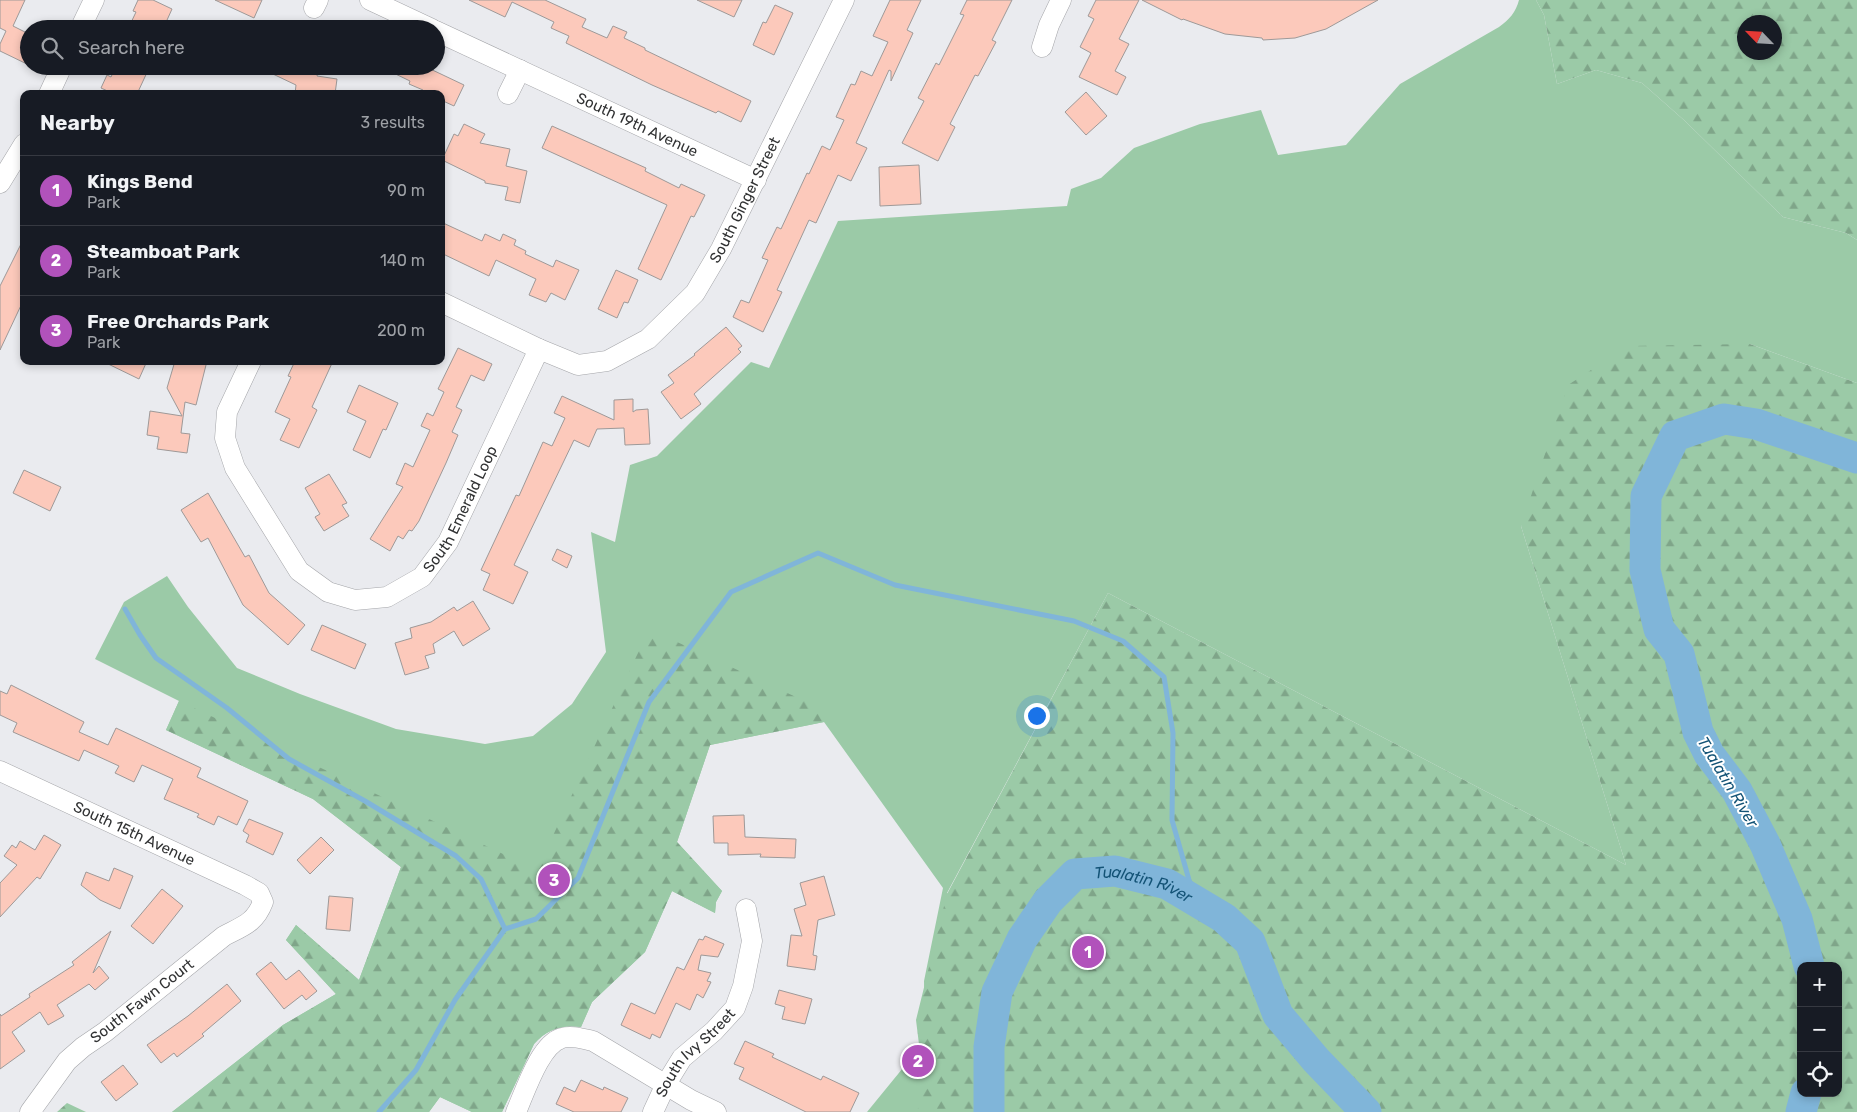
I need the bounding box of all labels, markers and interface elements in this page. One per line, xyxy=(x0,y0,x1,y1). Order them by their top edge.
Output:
north arrow xyxy=(1737,15,1782,60)
search box xyxy=(20,20,445,75)
icon: search xyxy=(38,34,66,62)
text: Search here xyxy=(78,36,185,59)
street label: South 19th Avenue xyxy=(574,89,701,161)
text: Nearby xyxy=(40,110,115,135)
text: 3 results xyxy=(360,113,425,132)
street label: South Ginger Street xyxy=(706,134,784,266)
text: Kings Bend xyxy=(87,170,193,193)
text: 1 xyxy=(52,181,60,200)
text: 90 m xyxy=(387,181,425,200)
text: Park xyxy=(87,193,120,212)
text: Steamboat Park xyxy=(87,240,240,263)
text: 2 xyxy=(51,251,61,270)
text: 140 m xyxy=(380,251,425,270)
text: Park xyxy=(87,263,120,282)
text: Free Orchards Park xyxy=(87,310,269,333)
text: 3 xyxy=(51,321,61,340)
text: 200 m xyxy=(377,321,425,340)
text: Park xyxy=(87,333,120,352)
street label: South Emerald Loop xyxy=(419,443,501,576)
your location xyxy=(1024,703,1050,729)
water label: Tualatin River xyxy=(1694,733,1763,831)
street label: South 15th Avenue xyxy=(71,797,198,869)
pin: 3 xyxy=(538,861,570,899)
water label: Tualatin River xyxy=(1094,861,1197,907)
pin: 1 xyxy=(1072,933,1104,971)
street label: South Fawn Court xyxy=(87,955,197,1047)
map controls xyxy=(1797,962,1842,1097)
button: + xyxy=(1797,962,1842,1007)
street label: South Ivy Street xyxy=(652,1005,739,1100)
button: − xyxy=(1797,1007,1842,1052)
pin: 2 xyxy=(902,1042,934,1080)
button: locate xyxy=(1797,1052,1842,1097)

